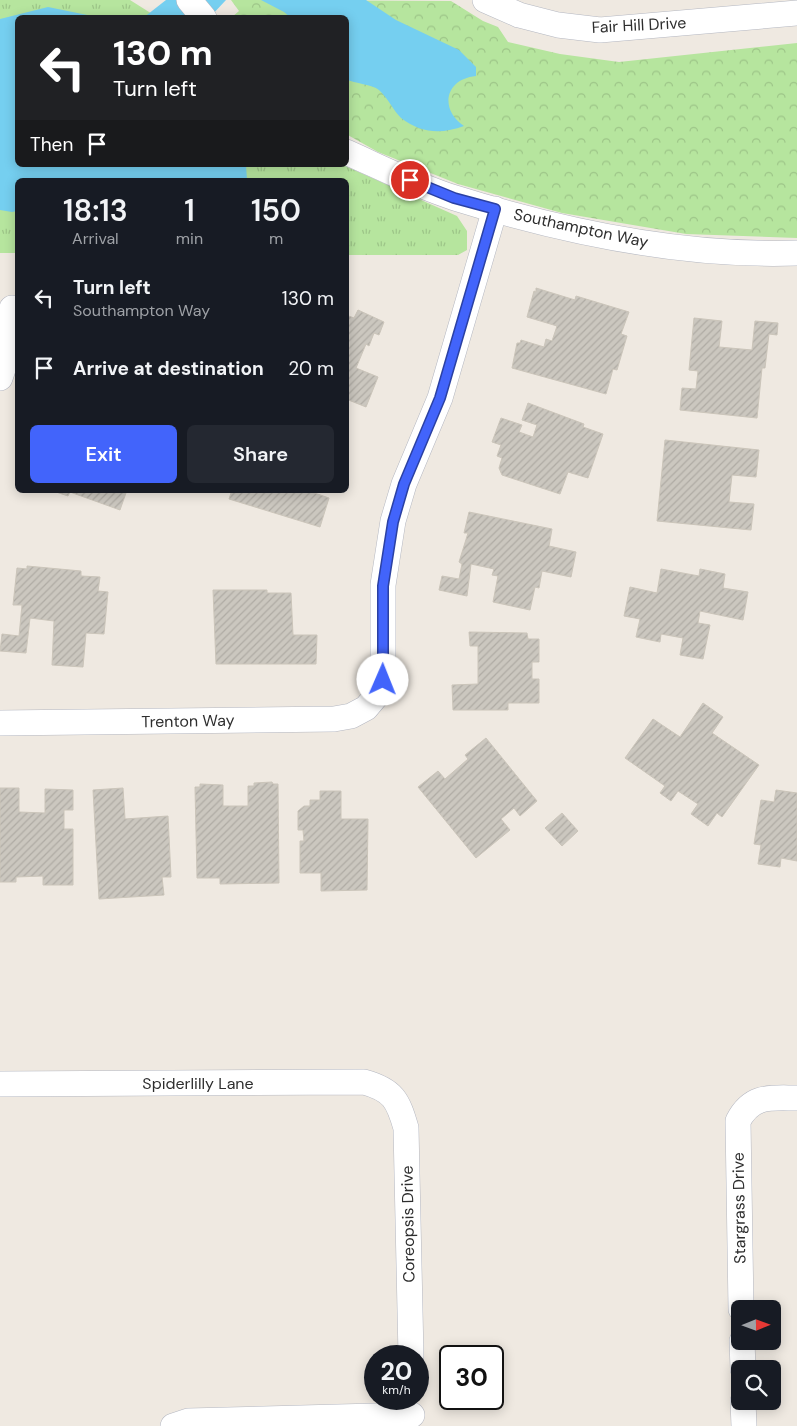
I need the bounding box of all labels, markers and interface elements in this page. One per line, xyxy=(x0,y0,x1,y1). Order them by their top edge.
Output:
street label: Fair Hill Drive xyxy=(591,12,687,38)
text: 130 m xyxy=(113,30,213,76)
icon: left xyxy=(30,35,95,100)
text: Turn left xyxy=(113,74,197,103)
icon: arrive xyxy=(83,130,111,158)
text: Then xyxy=(30,132,73,157)
pin xyxy=(389,159,431,201)
icon: arrive xyxy=(396,166,424,194)
text: 18:13 xyxy=(63,191,128,230)
text: 1 xyxy=(184,191,195,230)
text: 150 xyxy=(251,191,301,230)
street label: Southampton Way xyxy=(512,203,650,253)
text: Arrival xyxy=(72,228,119,249)
text: min xyxy=(176,228,203,249)
text: m xyxy=(269,228,283,249)
text: Turn left xyxy=(73,275,151,300)
icon: left xyxy=(30,284,58,312)
text: 130 m xyxy=(282,286,334,311)
text: Southampton Way xyxy=(73,300,210,321)
icon: arrive xyxy=(30,354,58,382)
text: Arrive at destination xyxy=(73,356,264,381)
text: 20 m xyxy=(288,356,334,381)
button: Exit xyxy=(30,425,177,483)
button: Share xyxy=(187,425,334,483)
position arrow xyxy=(356,653,408,705)
street label: Trenton Way xyxy=(141,710,235,732)
street label: Spiderlilly Lane xyxy=(142,1073,254,1094)
street label: Stargrass Drive xyxy=(728,1152,750,1264)
street label: Coreopsis Drive xyxy=(396,1165,420,1283)
north arrow xyxy=(731,1300,781,1350)
map controls xyxy=(731,1300,781,1410)
speed limit sign: 30 xyxy=(439,1345,504,1410)
text: 20 xyxy=(381,1355,412,1388)
button: search xyxy=(731,1360,781,1410)
text: km/h xyxy=(382,1382,411,1398)

